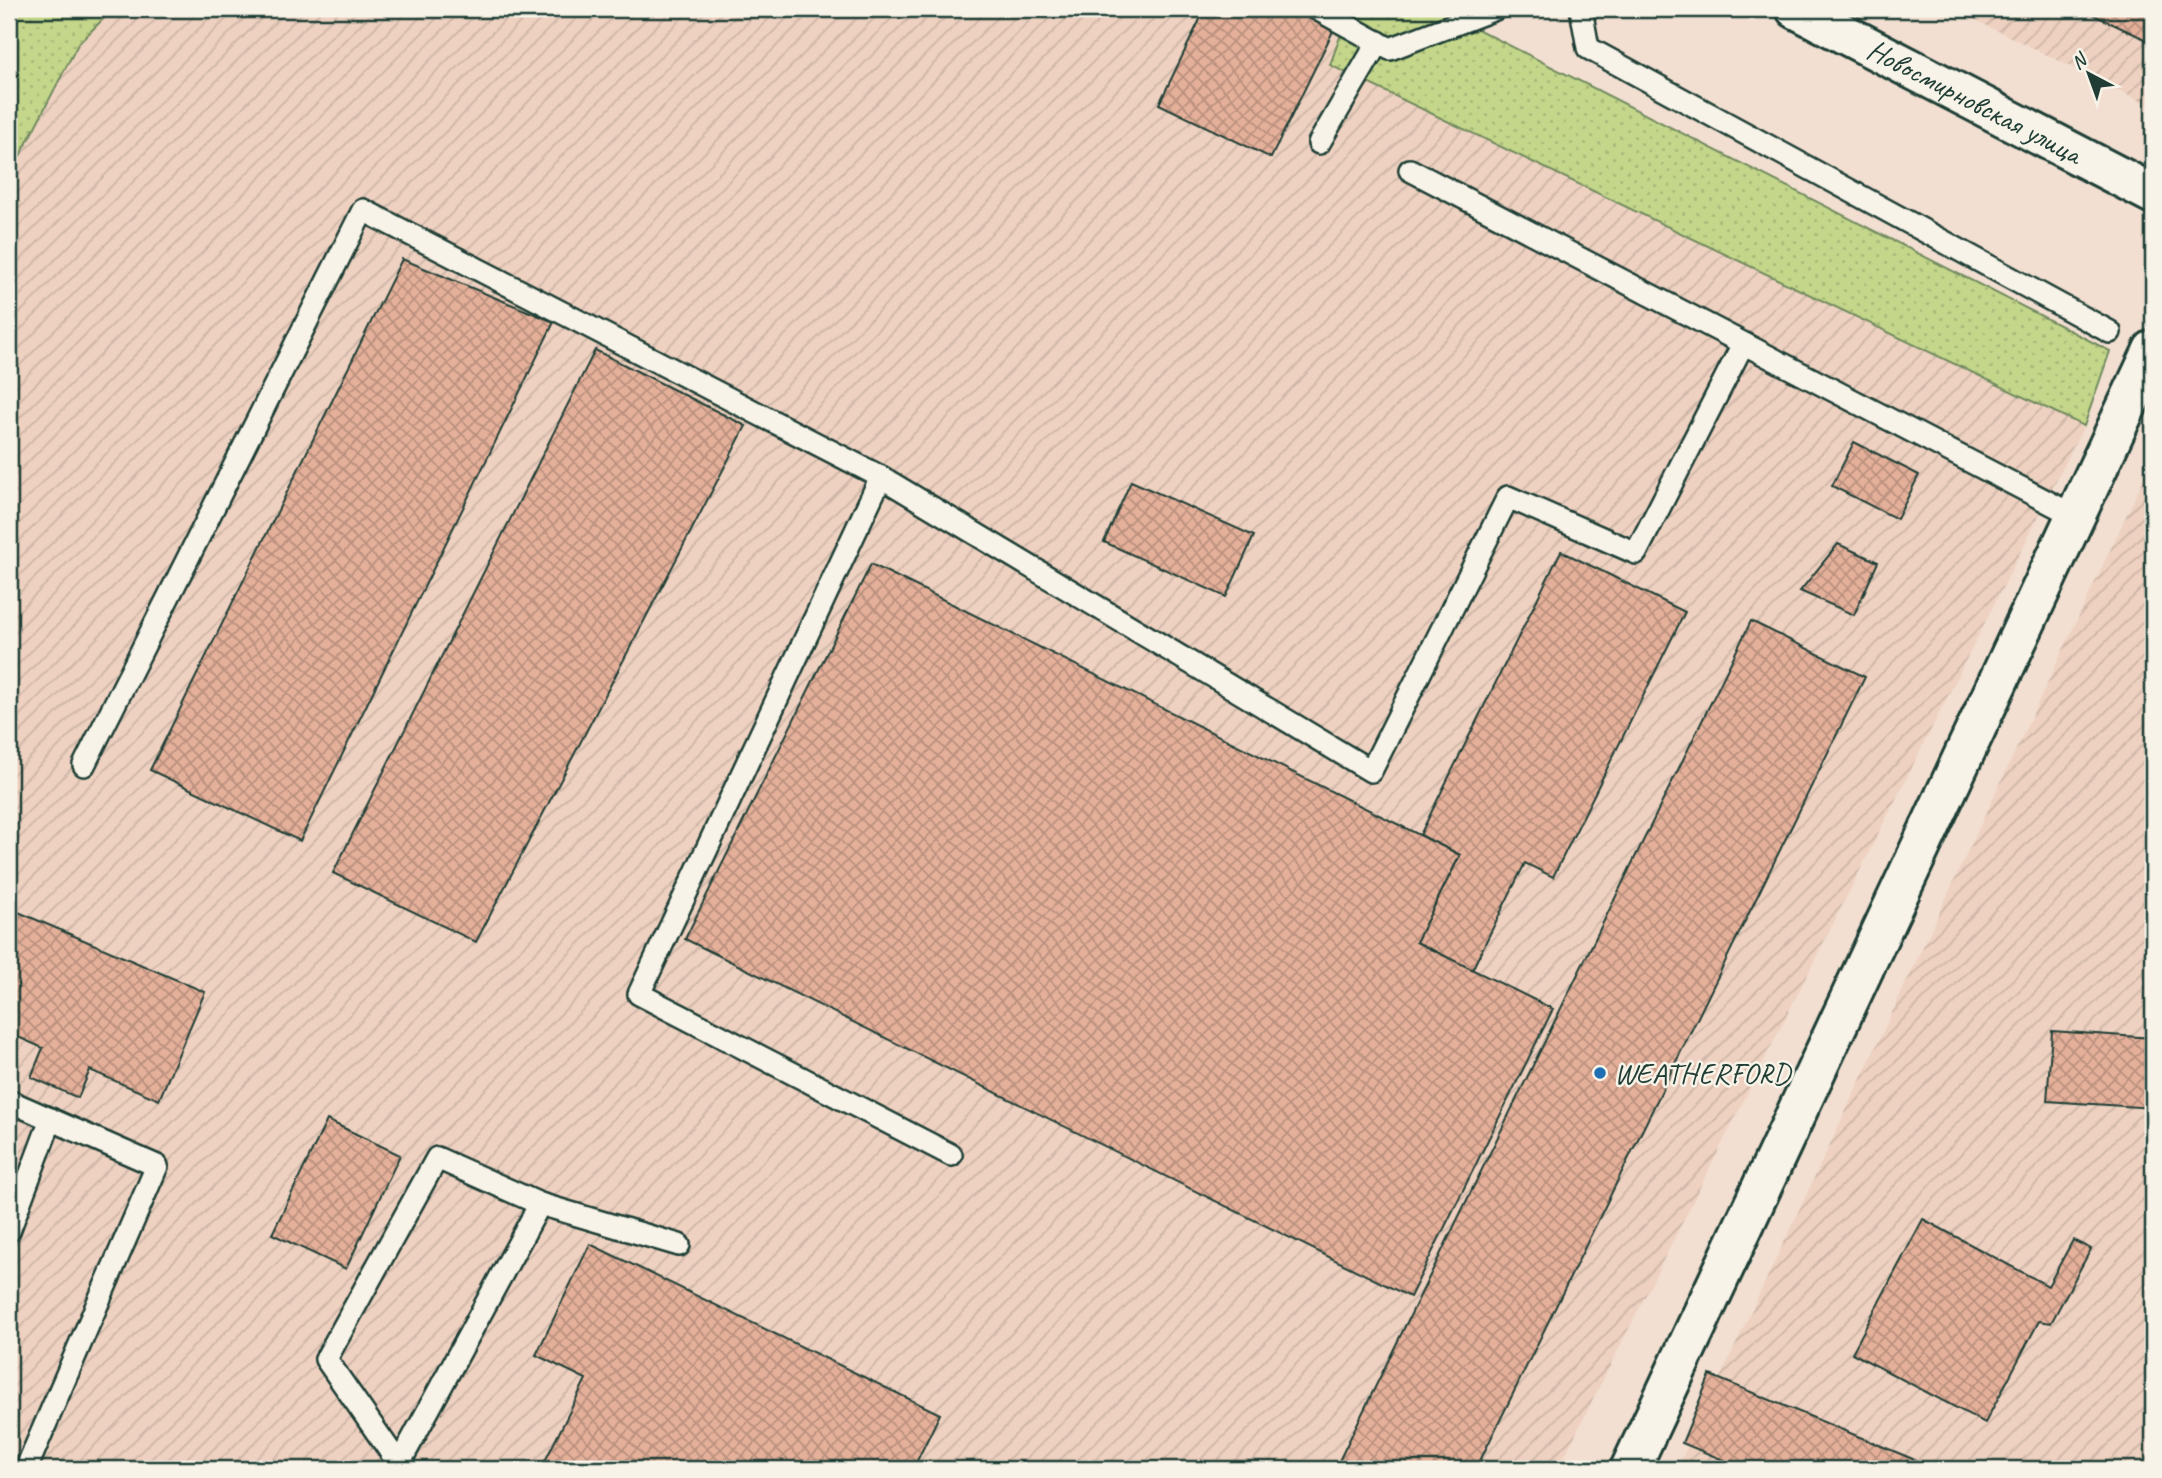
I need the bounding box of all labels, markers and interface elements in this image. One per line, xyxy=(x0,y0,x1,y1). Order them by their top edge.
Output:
street label: Новосмирновская улица xyxy=(1861,30,2090,174)
north arrow xyxy=(2054,38,2124,108)
text: N xyxy=(2066,47,2093,75)
place label: WEATHERFORD xyxy=(1614,1054,1793,1092)
marker: WEATHERFORD xyxy=(1592,1065,1608,1081)

